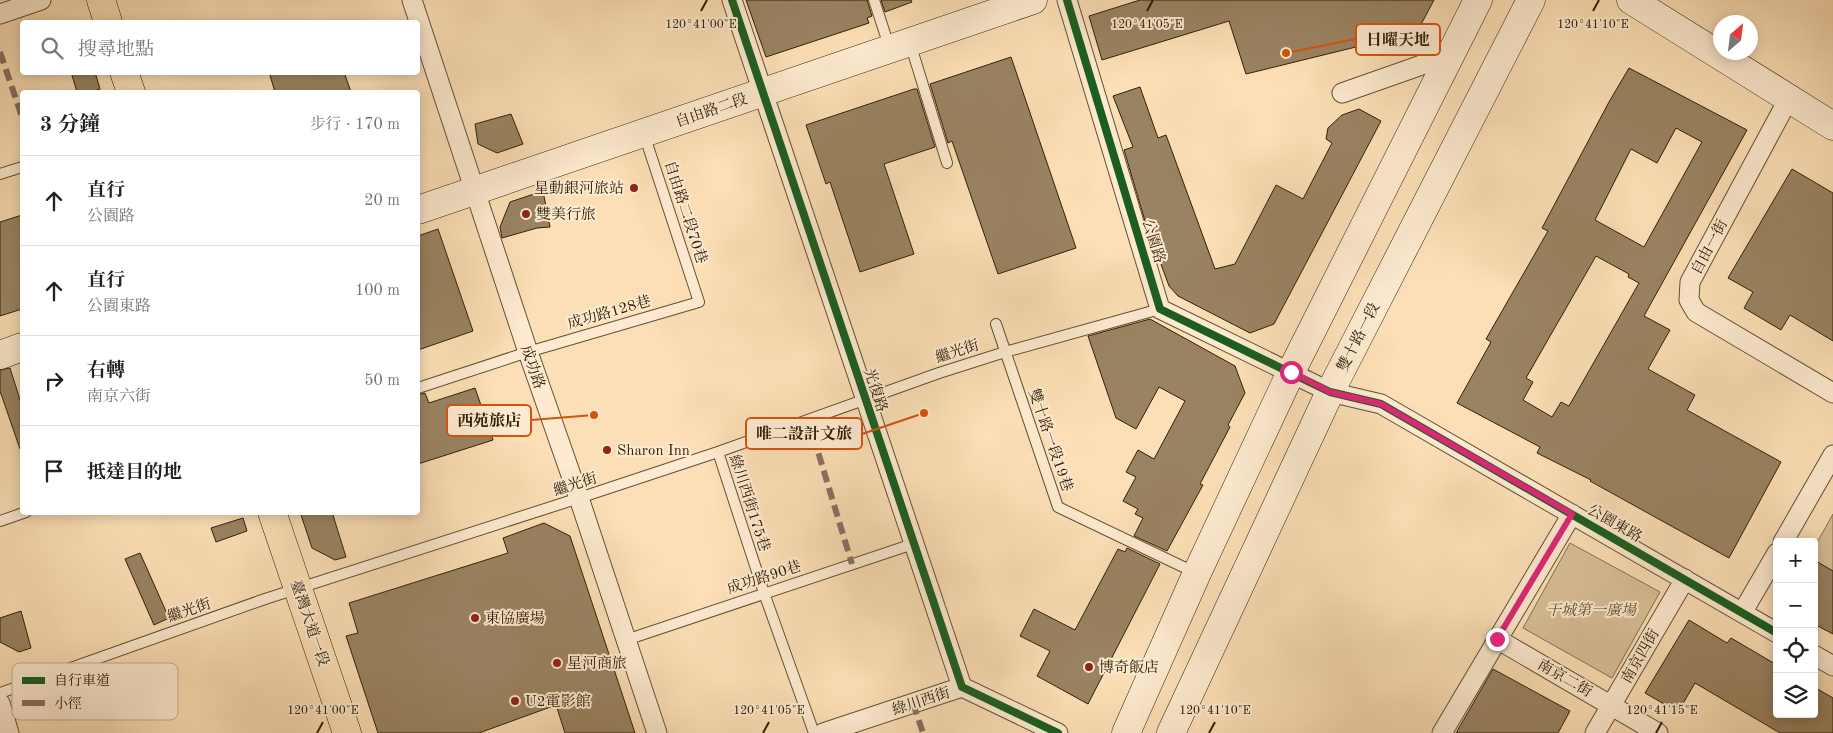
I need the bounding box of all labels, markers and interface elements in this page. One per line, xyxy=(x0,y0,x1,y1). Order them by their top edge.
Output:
north arrow xyxy=(1713,15,1758,60)
text: 120°41'05"E xyxy=(1111,18,1183,31)
text: 120°41'00"E xyxy=(665,19,737,31)
text: 120°41'10"E xyxy=(1557,19,1629,31)
search box xyxy=(20,20,420,75)
callout: 日曜天地 xyxy=(1356,24,1440,55)
text: 日曜天地 xyxy=(1366,31,1430,49)
icon: search xyxy=(38,34,66,62)
text: 搜尋地點 xyxy=(78,41,154,60)
street label: 自由路二段 xyxy=(673,90,749,131)
text: 3 分鐘 xyxy=(40,115,100,136)
text: 步行 · 170 m xyxy=(310,117,400,133)
street label: 自由路二段70巷 xyxy=(661,158,710,266)
place label: 星動銀河旅站 xyxy=(534,180,624,197)
text: 直行 xyxy=(87,182,125,201)
marker: 星動銀河旅站 xyxy=(628,182,640,194)
icon: ahead xyxy=(40,187,68,215)
text: 20 m xyxy=(364,193,400,209)
place label: 雙美行旅 xyxy=(536,206,596,223)
marker: 雙美行旅 xyxy=(520,208,532,220)
text: 公園路 xyxy=(87,209,135,225)
street label: 公園路 xyxy=(1139,217,1168,265)
street label: 自由一街 xyxy=(1688,217,1731,278)
text: 直行 xyxy=(87,272,125,291)
icon: ahead xyxy=(40,277,68,305)
text: 100 m xyxy=(355,283,400,299)
street label: 成功路128巷 xyxy=(565,292,653,333)
text: 公園東路 xyxy=(87,299,151,315)
street label: 雙十路一段 xyxy=(1334,300,1383,375)
street label: 繼光街 xyxy=(933,336,981,367)
street label: 成功路 xyxy=(517,343,548,391)
route start xyxy=(1280,361,1303,384)
text: 右轉 xyxy=(87,362,125,381)
street label: 光復路 xyxy=(860,366,891,414)
icon: right xyxy=(40,367,68,395)
text: 50 m xyxy=(364,373,400,389)
street label: 雙十路一段19巷 xyxy=(1025,387,1076,494)
text: 南京六街 xyxy=(87,389,151,405)
callout: 西苑旅店 xyxy=(447,405,531,436)
text: 西苑旅店 xyxy=(457,411,521,430)
callout: 唯二設計文旅 xyxy=(746,418,862,449)
text: 唯二設計文旅 xyxy=(756,425,852,443)
marker: Sharon Inn xyxy=(601,444,613,456)
place label: Sharon Inn xyxy=(617,444,690,459)
street label: 綠川西街175巷 xyxy=(726,452,773,554)
icon: arrive xyxy=(40,457,68,485)
text: 抵達目的地 xyxy=(87,464,182,483)
street label: 繼光街 xyxy=(551,469,599,500)
street label: 公園東路 xyxy=(1585,501,1645,546)
map controls xyxy=(1773,538,1818,718)
button: + xyxy=(1773,538,1818,583)
street label: 成功路90巷 xyxy=(725,557,804,598)
street label: 臺灣大道一段 xyxy=(287,578,332,668)
button: − xyxy=(1773,583,1818,628)
street label: 繼光街 xyxy=(165,595,213,626)
park label: 干城第一廣場 xyxy=(1546,602,1638,619)
place label: 東協廣場 xyxy=(485,610,545,627)
marker: 東協廣場 xyxy=(469,612,481,624)
street label: 南京四街 xyxy=(1618,626,1663,686)
route end xyxy=(1486,628,1509,651)
button: locate xyxy=(1773,628,1818,673)
place label: 星河商旅 xyxy=(567,655,627,672)
street label: 南京二街 xyxy=(1535,656,1595,701)
marker: 星河商旅 xyxy=(551,657,563,669)
place label: 博奇飯店 xyxy=(1099,659,1159,676)
marker: 博奇飯店 xyxy=(1083,661,1095,673)
legend xyxy=(12,663,178,720)
text: 自行車道 xyxy=(54,673,110,688)
button: layers xyxy=(1773,673,1818,718)
street label: 綠川西街 xyxy=(890,684,952,719)
place label: U2電影館 xyxy=(525,693,590,710)
marker: U2電影館 xyxy=(509,695,521,707)
text: 小徑 xyxy=(54,696,82,711)
text: 120°41'05"E xyxy=(733,704,805,717)
text: 120°41'15"E xyxy=(1626,704,1698,717)
text: 120°41'00"E xyxy=(287,705,359,717)
text: 120°41'10"E xyxy=(1179,705,1251,717)

